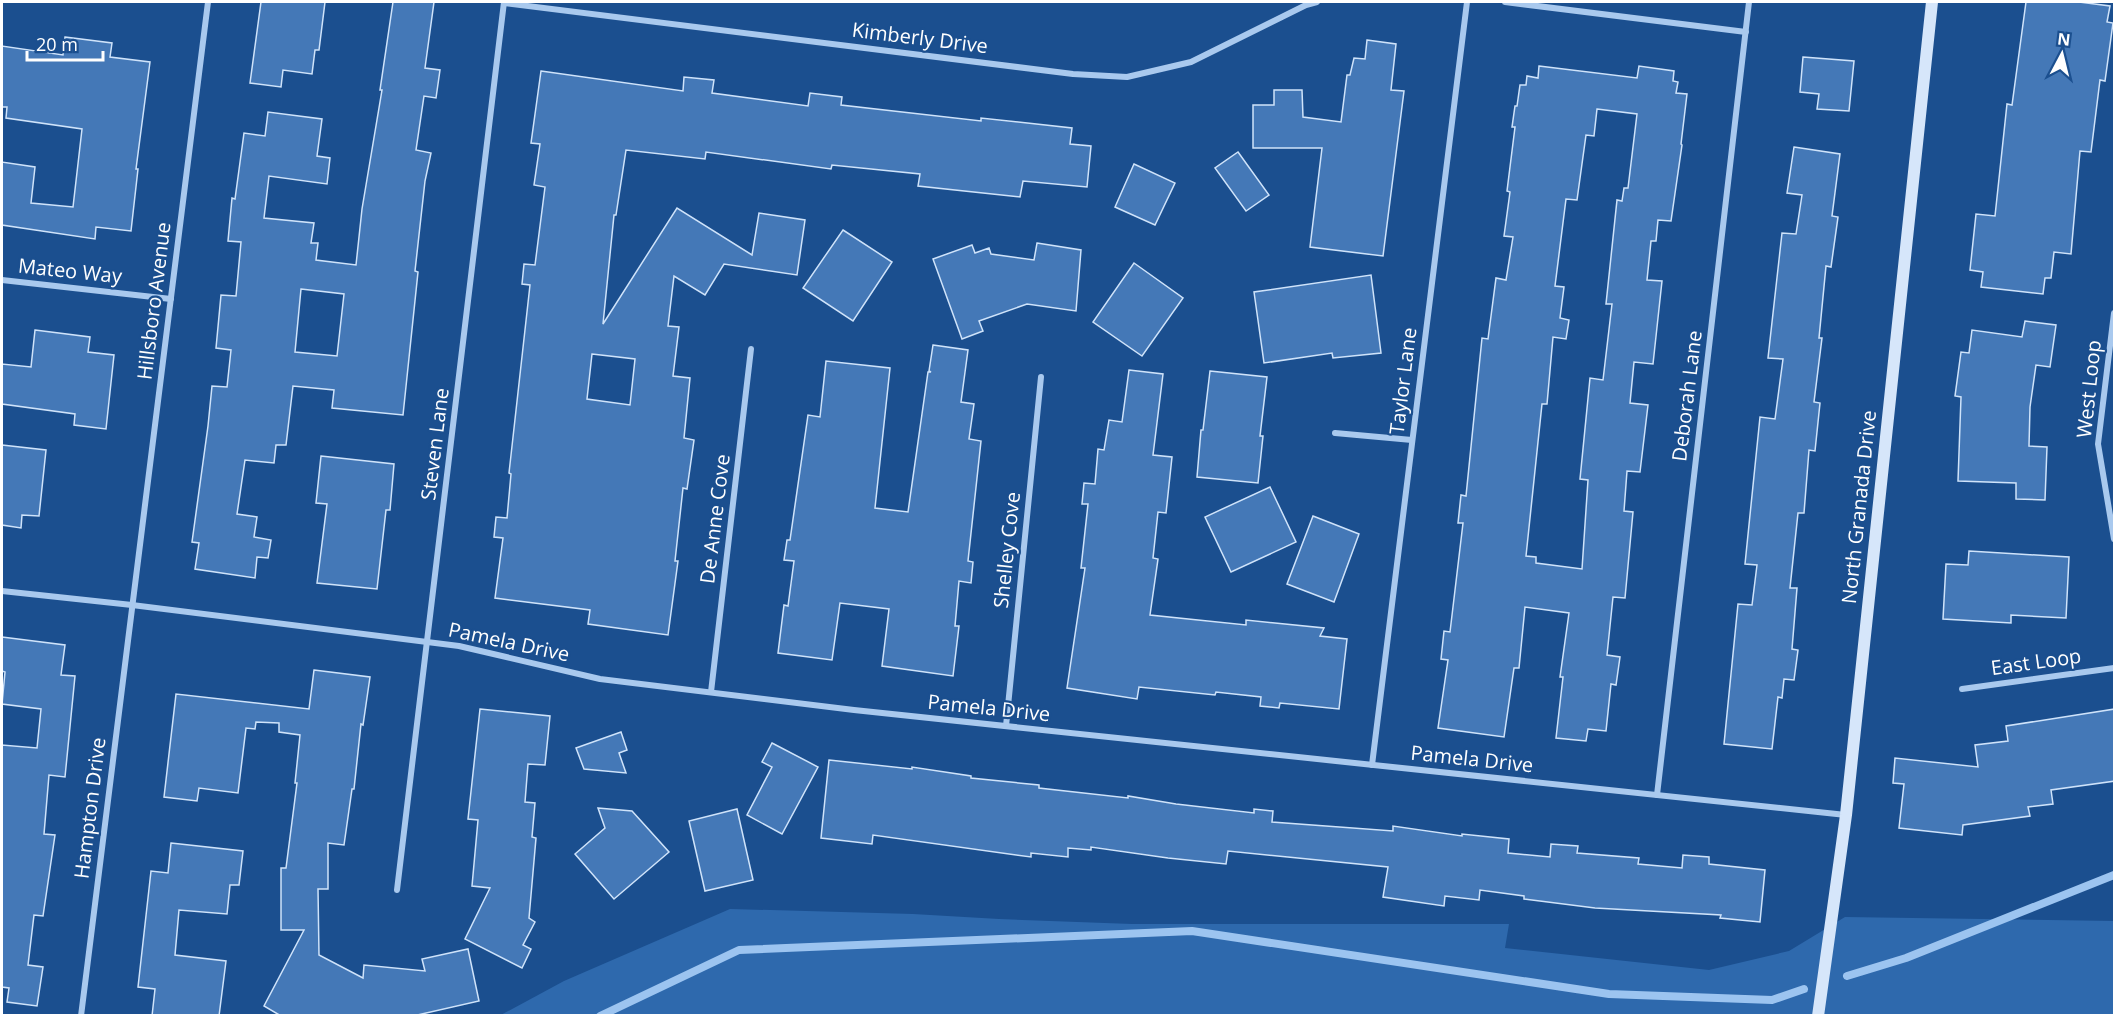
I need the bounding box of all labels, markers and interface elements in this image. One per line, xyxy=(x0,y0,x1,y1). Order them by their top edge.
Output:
street label: Kimberly Drive xyxy=(851,16,990,59)
scale bar xyxy=(27,24,104,62)
north arrow xyxy=(2032,24,2092,84)
text: N xyxy=(2056,27,2072,51)
text: 20 m xyxy=(36,32,78,56)
street label: Hillsboro Avenue xyxy=(130,221,177,381)
street label: Mateo Way xyxy=(17,252,124,289)
street label: Taylor Lane xyxy=(1383,326,1422,436)
street label: Deborah Lane xyxy=(1665,329,1708,463)
street label: West Loop xyxy=(2070,339,2107,439)
street label: Steven Lane xyxy=(414,386,455,502)
street label: North Granada Drive xyxy=(1835,409,1882,605)
street label: De Anne Cove xyxy=(693,453,736,585)
street label: Shelley Cove xyxy=(987,490,1026,609)
street label: Pamela Drive xyxy=(446,615,572,668)
street label: East Loop xyxy=(1989,642,2083,681)
street label: Pamela Drive xyxy=(926,688,1052,727)
street label: Hampton Drive xyxy=(67,736,112,880)
street label: Pamela Drive xyxy=(1409,739,1535,778)

